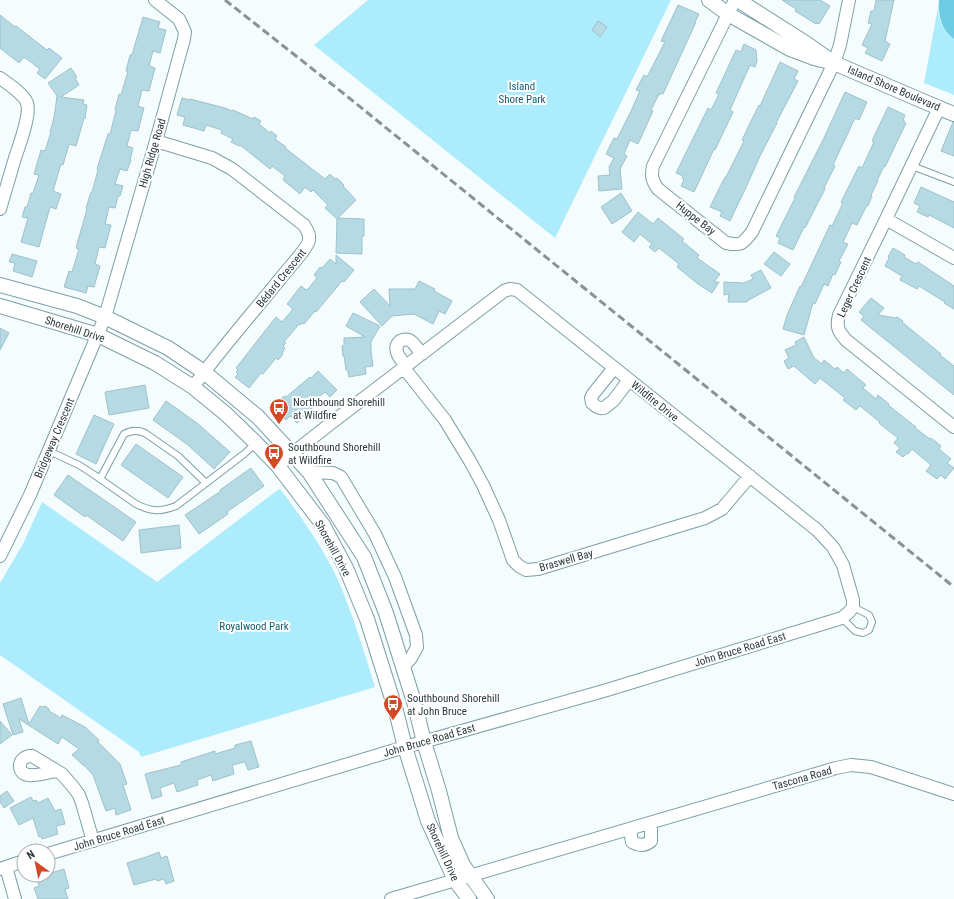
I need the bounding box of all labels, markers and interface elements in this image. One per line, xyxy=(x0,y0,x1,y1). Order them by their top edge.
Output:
street label: Island Shore Boulevard xyxy=(846,63,942,114)
park label: Island Shore Park xyxy=(498,80,546,106)
street label: High Ridge Road xyxy=(136,117,169,189)
street label: Huppe Bay xyxy=(673,199,718,238)
street label: Bédard Crescent xyxy=(254,246,309,310)
street label: Leger Crescent xyxy=(835,255,874,320)
street label: Shorehill Drive xyxy=(43,314,106,345)
street label: Wildfire Drive xyxy=(628,378,681,424)
street label: Bridgeway Crescent xyxy=(32,396,77,480)
place label: Northbound Shorehill at Wildfire xyxy=(293,396,385,422)
bus stop icon: Northbound Shorehill at Wildfire xyxy=(268,397,290,425)
place label: Southbound Shorehill at Wildfire xyxy=(288,441,381,467)
bus stop icon: Southbound Shorehill at Wildfire xyxy=(263,442,285,470)
street label: Shorehill Drive xyxy=(312,518,353,579)
street label: Braswell Bay xyxy=(538,547,595,574)
park label: Royalwood Park xyxy=(219,620,289,633)
street label: John Bruce Road East xyxy=(693,629,788,670)
place label: Southbound Shorehill at John Bruce xyxy=(407,692,500,718)
bus stop icon: Southbound Shorehill at John Bruce xyxy=(382,693,404,721)
street label: John Bruce Road East xyxy=(382,721,477,760)
street label: Tascona Road xyxy=(771,764,833,793)
street label: John Bruce Road East xyxy=(72,813,167,854)
street label: Shorehill Drive xyxy=(423,821,462,883)
north arrow xyxy=(16,843,56,883)
text: N xyxy=(24,848,37,862)

